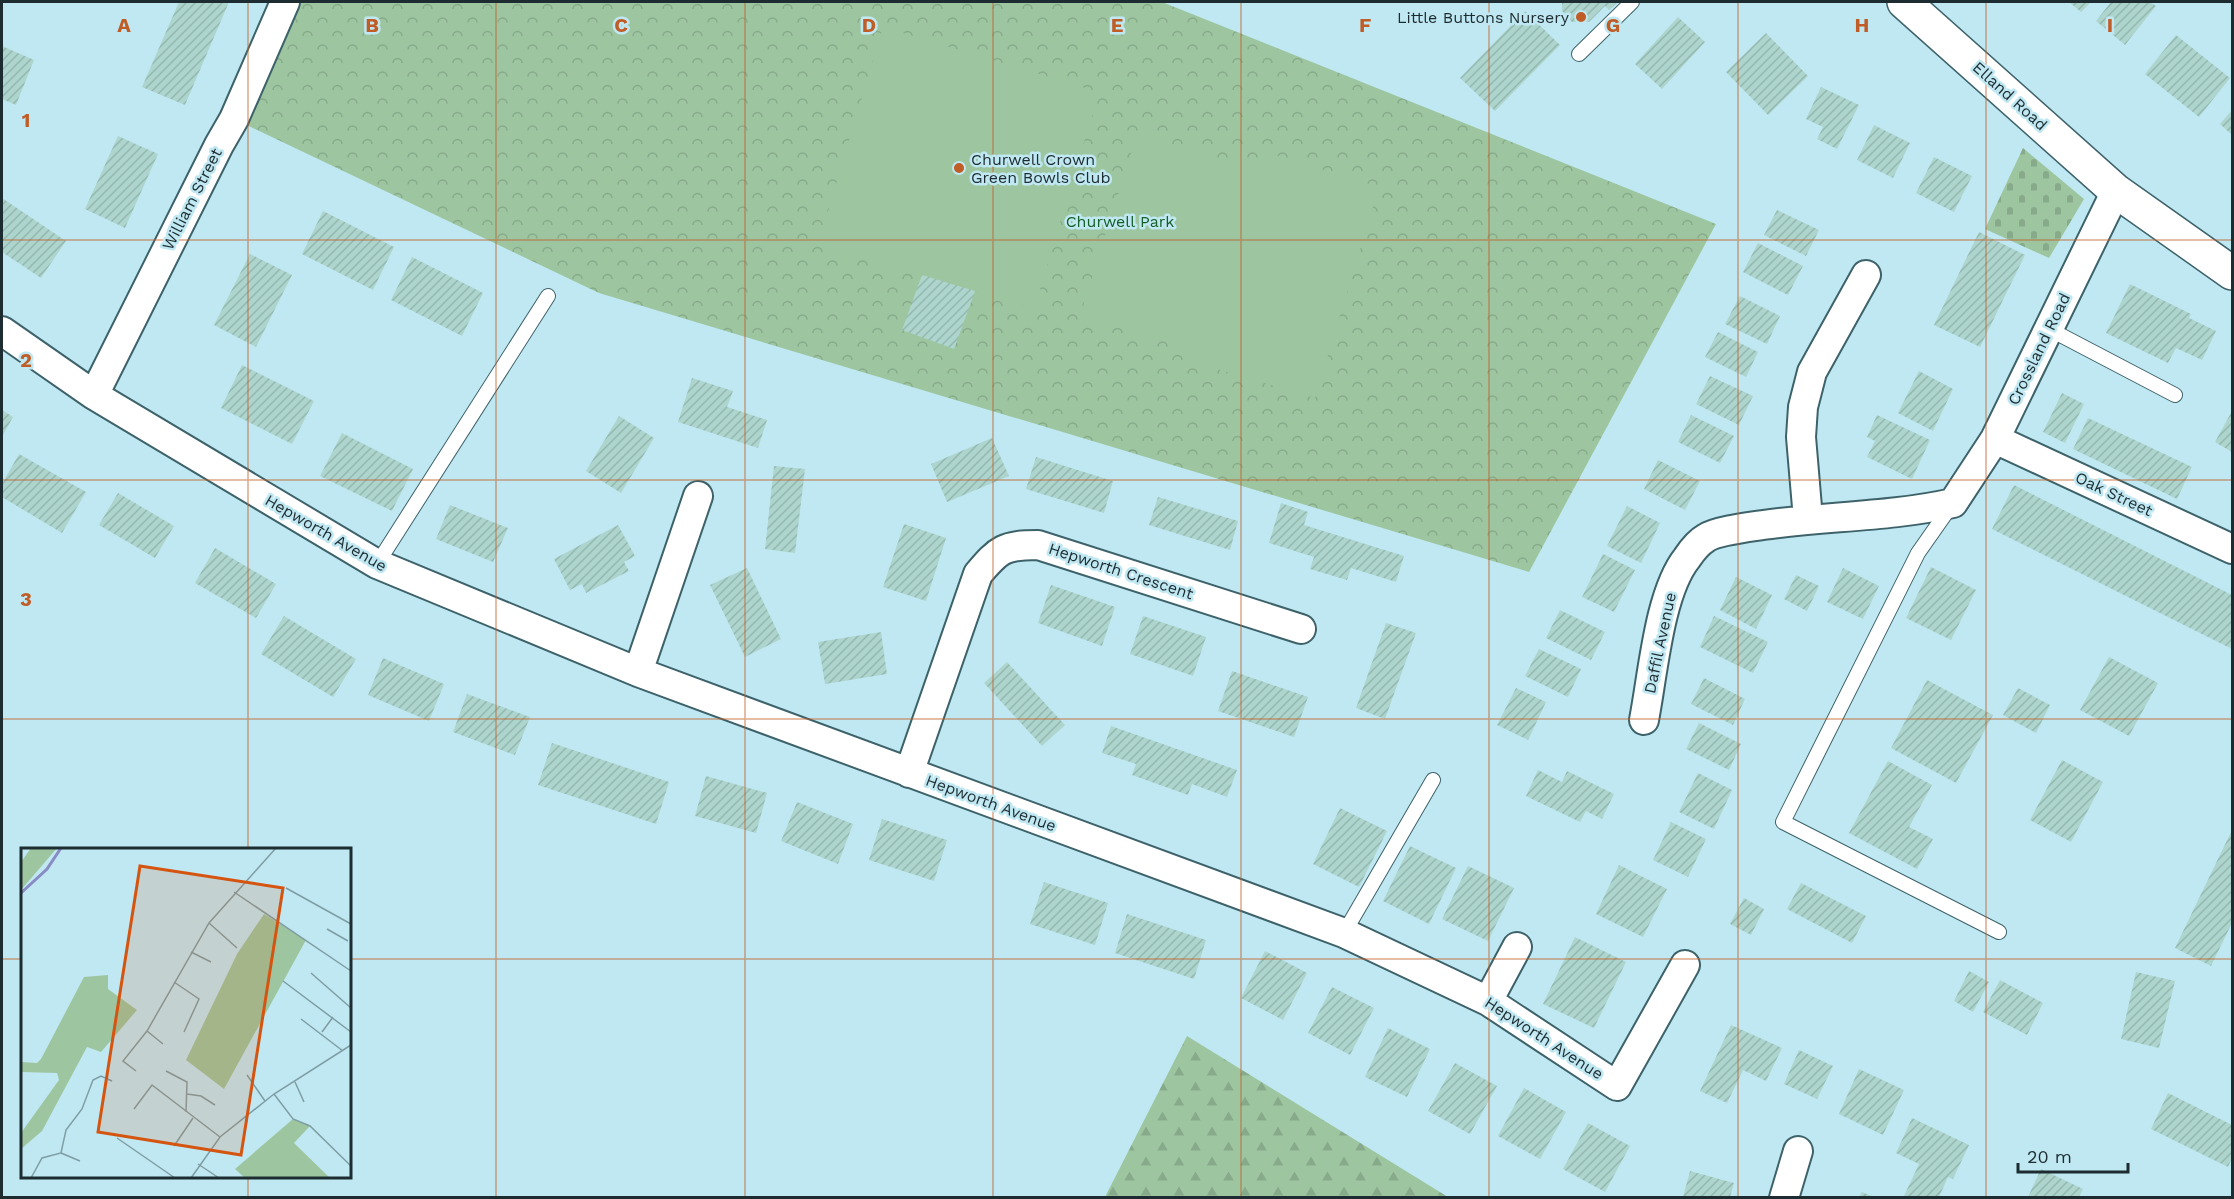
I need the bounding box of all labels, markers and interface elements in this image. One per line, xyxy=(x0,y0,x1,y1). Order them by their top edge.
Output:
place label: Little Buttons Nursery xyxy=(1397,8,1570,27)
marker: Little Buttons Nursery xyxy=(1574,10,1588,24)
text: A xyxy=(117,13,131,37)
text: B xyxy=(365,13,379,37)
text: C xyxy=(614,13,628,37)
text: D xyxy=(862,13,876,37)
text: E xyxy=(1111,13,1123,37)
text: F xyxy=(1359,13,1371,37)
text: G xyxy=(1606,13,1620,37)
text: H xyxy=(1855,13,1869,37)
text: I xyxy=(2107,13,2113,37)
street label: Elland Road xyxy=(1969,58,2051,134)
text: 1 xyxy=(22,108,30,132)
street label: William Street xyxy=(158,145,226,253)
place label: Churwell Crown Green Bowls Club xyxy=(971,150,1110,187)
marker: Churwell Crown Green Bowls Club xyxy=(952,161,966,175)
park label: Churwell Park xyxy=(1066,212,1174,231)
street label: Crossland Road xyxy=(2004,290,2074,408)
text: 2 xyxy=(20,348,32,372)
street label: Oak Street xyxy=(2072,468,2156,520)
street label: Hepworth Avenue xyxy=(262,490,390,576)
street label: Hepworth Crescent xyxy=(1046,539,1196,603)
text: 3 xyxy=(20,587,32,611)
street label: Daffil Avenue xyxy=(1640,591,1680,695)
street label: Hepworth Avenue xyxy=(923,771,1059,835)
inset map xyxy=(21,848,351,1178)
street label: Hepworth Avenue xyxy=(1481,993,1607,1083)
scale bar xyxy=(2018,1136,2128,1174)
text: 20 m xyxy=(2027,1146,2072,1167)

